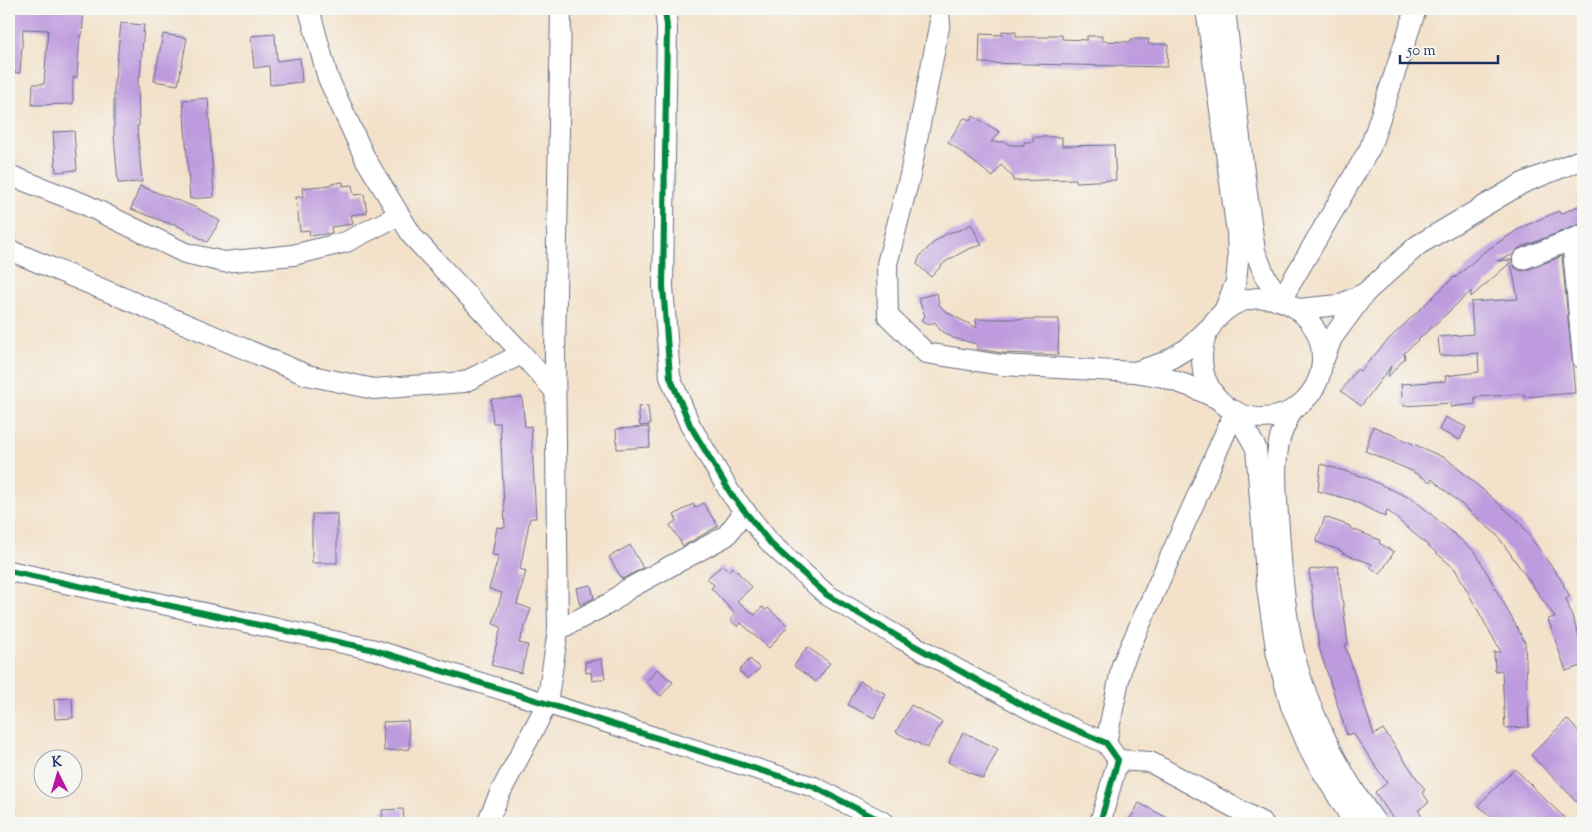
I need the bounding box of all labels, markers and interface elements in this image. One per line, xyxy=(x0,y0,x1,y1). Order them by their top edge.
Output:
scale bar xyxy=(1400,32,1497,64)
text: 50 m xyxy=(1406,41,1436,62)
north arrow xyxy=(32,750,82,800)
text: K xyxy=(51,753,64,773)

